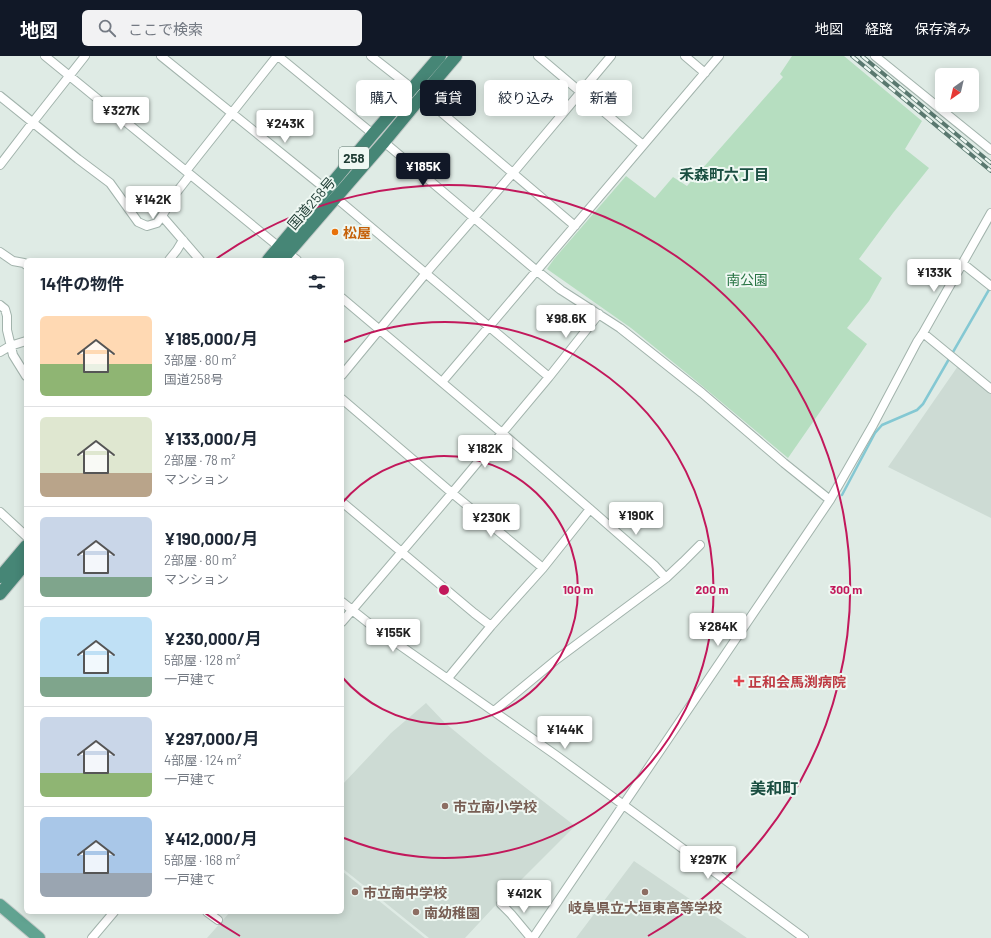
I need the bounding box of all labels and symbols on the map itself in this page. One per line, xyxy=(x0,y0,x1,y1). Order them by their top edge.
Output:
north arrow xyxy=(935,68,979,112)
pin: ¥327K xyxy=(93,97,149,131)
pin: ¥243K xyxy=(257,110,313,144)
road number: 258 xyxy=(339,147,369,169)
pin: ¥185K xyxy=(395,153,451,187)
district label: 禾森町六丁目 xyxy=(679,165,769,183)
street label: 国道258号 xyxy=(284,173,338,233)
pin: ¥142K xyxy=(125,186,181,220)
place label: 松屋 xyxy=(343,224,371,241)
marker: 松屋 xyxy=(330,227,340,237)
pin: ¥133K xyxy=(906,259,962,293)
park label: 南公園 xyxy=(726,271,768,288)
pin: ¥98.6K xyxy=(533,305,599,339)
pin: ¥182K xyxy=(457,435,513,469)
pin: ¥190K xyxy=(608,502,664,536)
pin: ¥230K xyxy=(463,504,519,538)
text: 100 m xyxy=(563,582,593,596)
text: 200 m xyxy=(696,582,728,596)
text: 300 m xyxy=(830,582,862,596)
centre of rings xyxy=(437,583,451,597)
pin: ¥284K xyxy=(690,613,746,647)
pin: ¥155K xyxy=(365,619,421,653)
place label: 正和会馬渕病院 xyxy=(748,673,846,690)
marker: 正和会馬渕病院 xyxy=(733,675,745,687)
pin: ¥144K xyxy=(537,716,593,750)
district label: 美和町 xyxy=(750,778,798,797)
place label: 市立南小学校 xyxy=(453,798,537,815)
marker: 市立南小学校 xyxy=(440,801,450,811)
pin: ¥297K xyxy=(680,846,736,880)
pin: ¥412K xyxy=(496,880,552,914)
place label: 市立南中学校 xyxy=(363,884,447,901)
marker: 市立南中学校 xyxy=(350,887,360,897)
marker: 岐阜県立大垣東高等学校 xyxy=(640,887,650,897)
place label: 岐阜県立大垣東高等学校 xyxy=(568,899,722,916)
place label: 南幼稚園 xyxy=(424,904,480,921)
marker: 南幼稚園 xyxy=(411,907,421,917)

